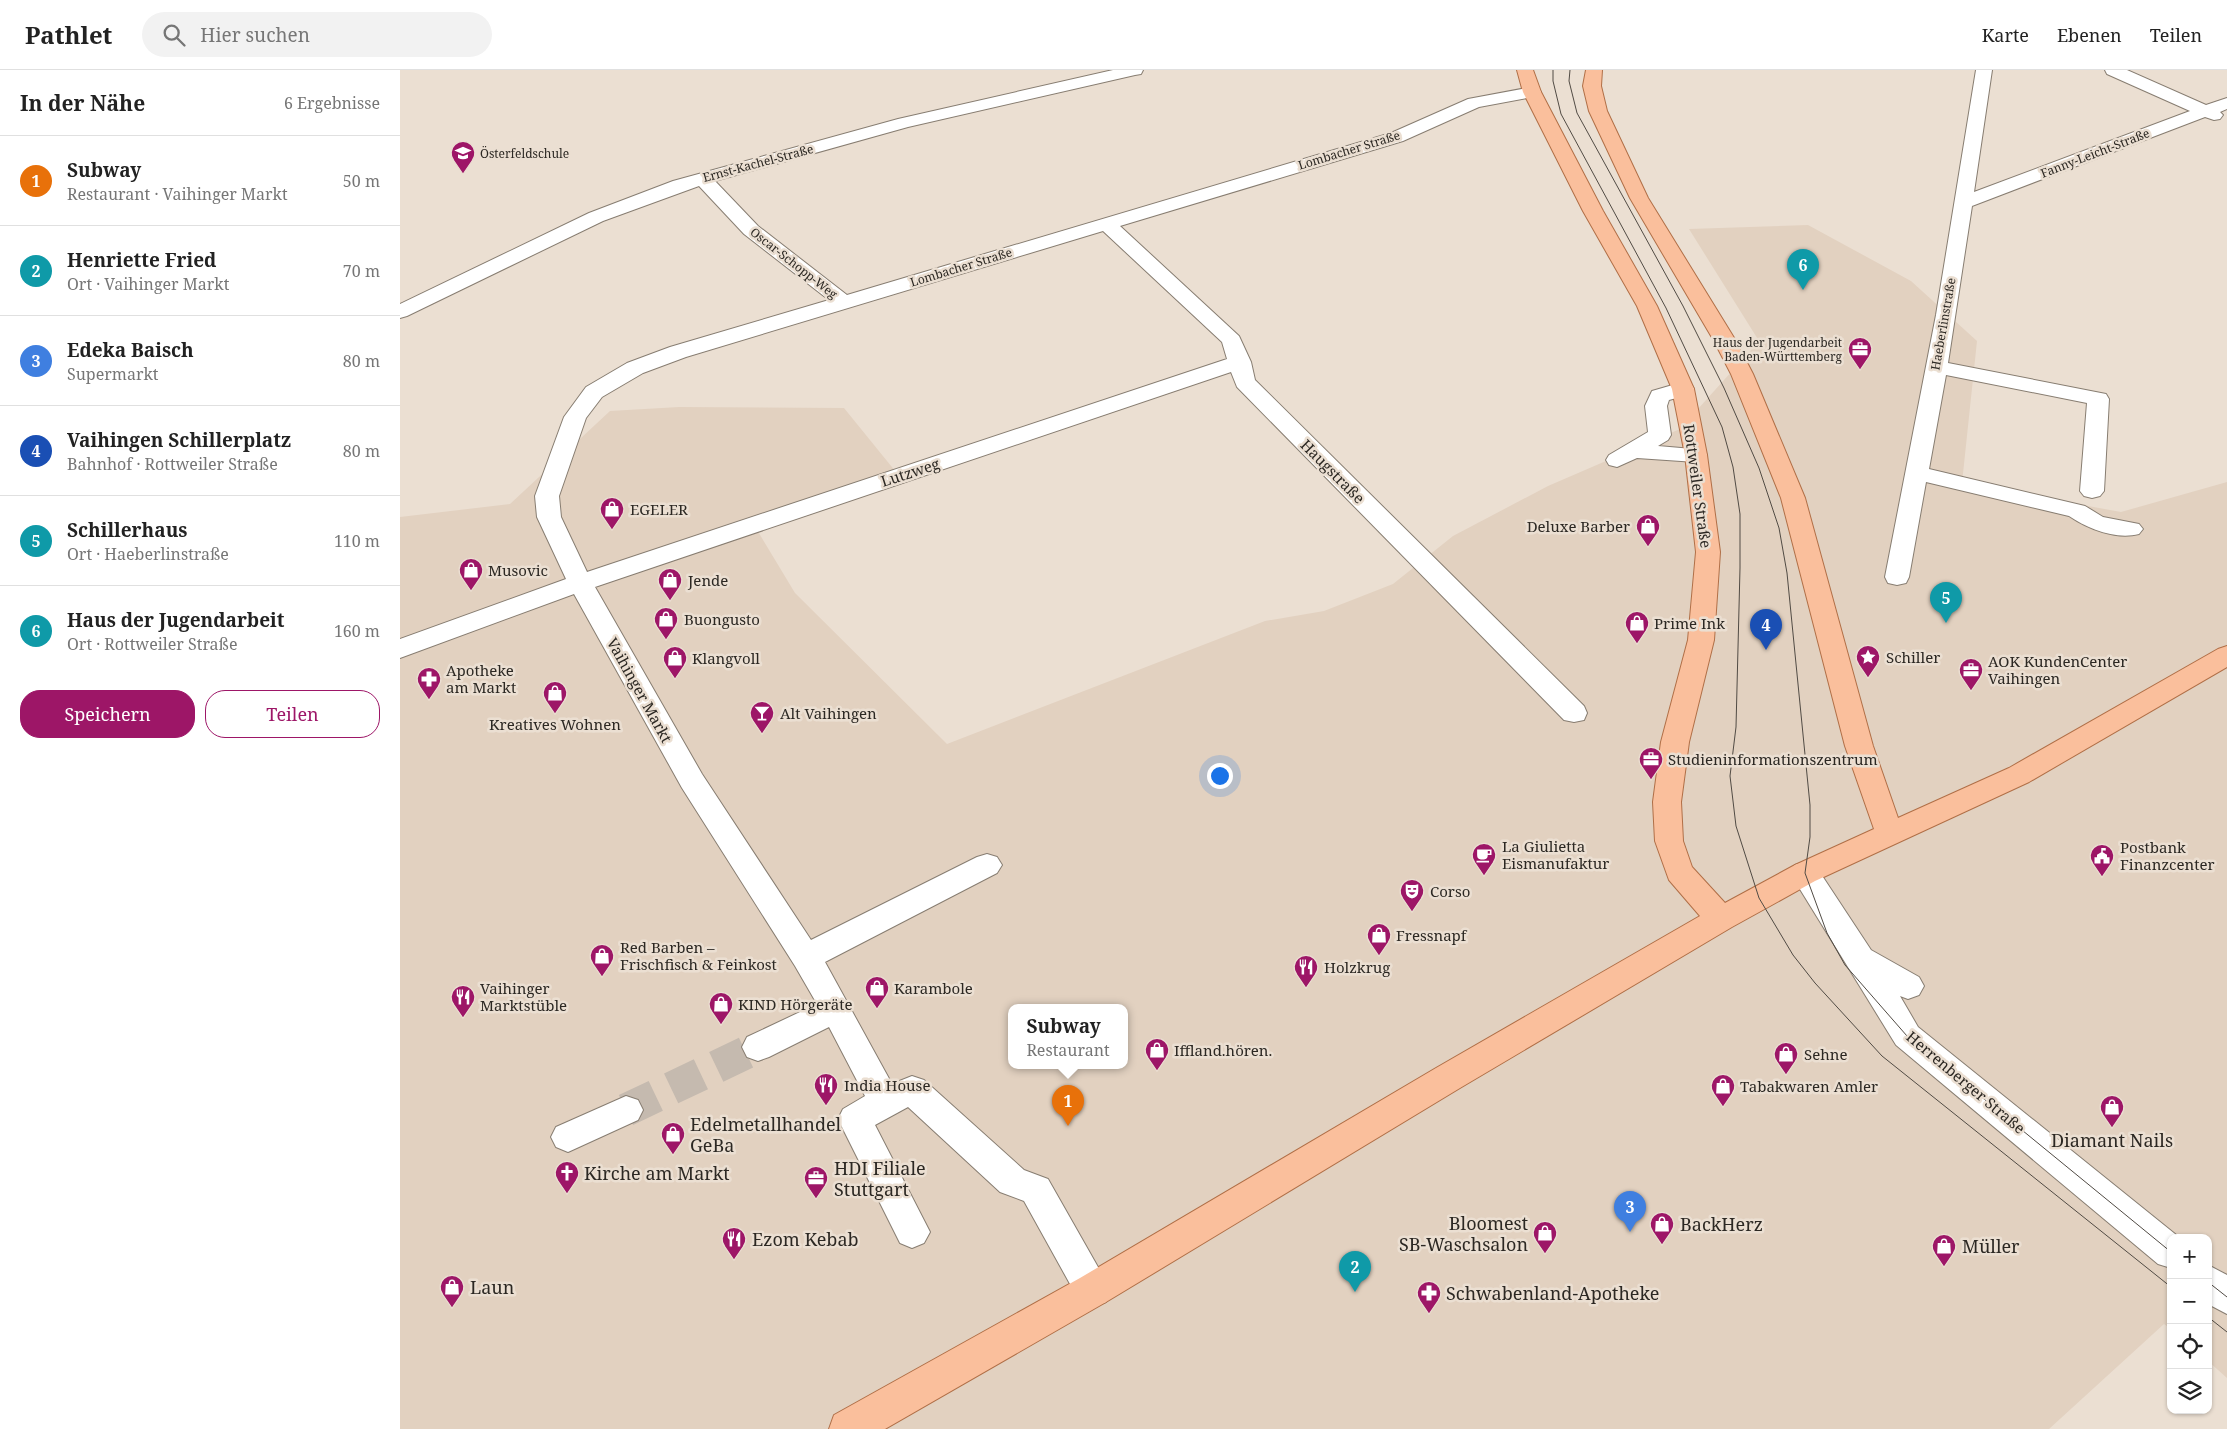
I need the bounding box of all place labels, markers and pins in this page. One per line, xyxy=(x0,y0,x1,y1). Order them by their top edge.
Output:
school or university icon: Österfeldschule xyxy=(450,140,476,174)
place label: Österfeldschule xyxy=(480,145,569,162)
pin: 6 xyxy=(1787,249,1819,290)
place label: Haus der Jugendarbeit Baden-Württemberg xyxy=(1713,334,1843,365)
office icon: Haus der Jugendarbeit Baden-Württemberg xyxy=(1847,336,1873,370)
shop icon: EGELER xyxy=(599,496,625,530)
place label: EGELER xyxy=(630,499,688,519)
shop icon: Deluxe Barber xyxy=(1635,513,1661,547)
place label: Deluxe Barber xyxy=(1527,516,1630,536)
shop icon: Musovic xyxy=(458,557,484,591)
place label: Musovic xyxy=(488,560,548,580)
shop icon: Jende xyxy=(657,567,683,601)
place label: Jende xyxy=(687,570,728,590)
pin: 5 xyxy=(1930,582,1962,623)
shop icon: Buongusto xyxy=(653,606,679,640)
place label: Buongusto xyxy=(684,609,760,629)
pin: 4 xyxy=(1750,609,1782,650)
shop icon: Prime Ink xyxy=(1624,610,1650,644)
place label: Prime Ink xyxy=(1654,613,1725,633)
place icon: Schiller xyxy=(1855,644,1881,678)
shop icon: Klangvoll xyxy=(662,645,688,679)
place label: Schiller xyxy=(1886,647,1940,667)
place label: Klangvoll xyxy=(692,648,760,668)
place label: AOK KundenCenter Vaihingen xyxy=(1988,651,2127,688)
office icon: AOK KundenCenter Vaihingen xyxy=(1958,657,1984,691)
place label: Apotheke am Markt xyxy=(446,660,516,697)
pharmacy icon: Apotheke am Markt xyxy=(416,666,442,700)
shop icon: Kreatives Wohnen xyxy=(542,680,568,714)
bar icon: Alt Vaihingen xyxy=(749,700,775,734)
place label: Alt Vaihingen xyxy=(780,703,877,723)
place label: Kreatives Wohnen xyxy=(489,714,621,734)
office icon: Studieninformationszentrum xyxy=(1638,746,1664,780)
place label: Studieninformationszentrum xyxy=(1668,749,1878,769)
place label: La Giulietta Eismanufaktur xyxy=(1502,836,1609,873)
place label: Postbank Finanzcenter xyxy=(2120,837,2215,874)
cafe icon: La Giulietta Eismanufaktur xyxy=(1471,842,1497,876)
public building icon: Postbank Finanzcenter xyxy=(2089,843,2115,877)
theatre icon: Corso xyxy=(1399,878,1425,912)
place label: Corso xyxy=(1430,881,1470,901)
shop icon: Fressnapf xyxy=(1366,922,1392,956)
place label: Fressnapf xyxy=(1396,925,1468,945)
place label: Red Barben – Frischfisch & Feinkost xyxy=(620,937,777,974)
shop icon: Red Barben – Frischfisch & Feinkost xyxy=(589,943,615,977)
restaurant icon: Holzkrug xyxy=(1293,954,1319,988)
place label: Holzkrug xyxy=(1324,957,1390,977)
shop icon: Karambole xyxy=(864,975,890,1009)
place label: Vaihinger Marktstüble xyxy=(480,978,567,1015)
place label: Karambole xyxy=(894,978,973,998)
restaurant icon: Vaihinger Marktstüble xyxy=(450,984,476,1018)
shop icon: KIND Hörgeräte xyxy=(708,991,734,1025)
place label: KIND Hörgeräte xyxy=(738,994,852,1014)
shop icon: Iffland.hören. xyxy=(1144,1037,1170,1071)
place label: Iffland.hören. xyxy=(1174,1040,1272,1060)
shop icon: Sehne xyxy=(1773,1041,1799,1075)
place label: Sehne xyxy=(1804,1044,1847,1064)
restaurant icon: India House xyxy=(813,1072,839,1106)
shop icon: Tabakwaren Amler xyxy=(1710,1073,1736,1107)
place label: India House xyxy=(844,1075,930,1095)
place label: Tabakwaren Amler xyxy=(1740,1076,1878,1096)
pin: 1 xyxy=(1052,1085,1084,1126)
shop icon: Diamant Nails xyxy=(2099,1094,2125,1128)
place label: Edelmetallhandel GeBa xyxy=(690,1112,842,1157)
shop icon: Edelmetallhandel GeBa xyxy=(660,1121,686,1155)
place label: Diamant Nails xyxy=(2051,1128,2173,1152)
place label: HDI Filiale Stuttgart xyxy=(834,1156,926,1201)
church icon: Kirche am Markt xyxy=(554,1160,580,1194)
place label: Kirche am Markt xyxy=(584,1161,730,1185)
office icon: HDI Filiale Stuttgart xyxy=(803,1165,829,1199)
pin: 3 xyxy=(1614,1191,1646,1232)
place label: Bloomest SB-Waschsalon xyxy=(1399,1211,1528,1256)
shop icon: BackHerz xyxy=(1649,1211,1675,1245)
place label: BackHerz xyxy=(1680,1212,1763,1236)
shop icon: Bloomest SB-Waschsalon xyxy=(1532,1220,1558,1254)
restaurant icon: Ezom Kebab xyxy=(721,1226,747,1260)
place label: Ezom Kebab xyxy=(752,1227,859,1251)
shop icon: Müller xyxy=(1931,1233,1957,1267)
place label: Müller xyxy=(1962,1234,2020,1258)
pin: 2 xyxy=(1339,1251,1371,1292)
shop icon: Laun xyxy=(439,1274,465,1308)
place label: Laun xyxy=(470,1275,515,1299)
pharmacy icon: Schwabenland-Apotheke xyxy=(1416,1280,1442,1314)
place label: Schwabenland-Apotheke xyxy=(1446,1281,1659,1305)

